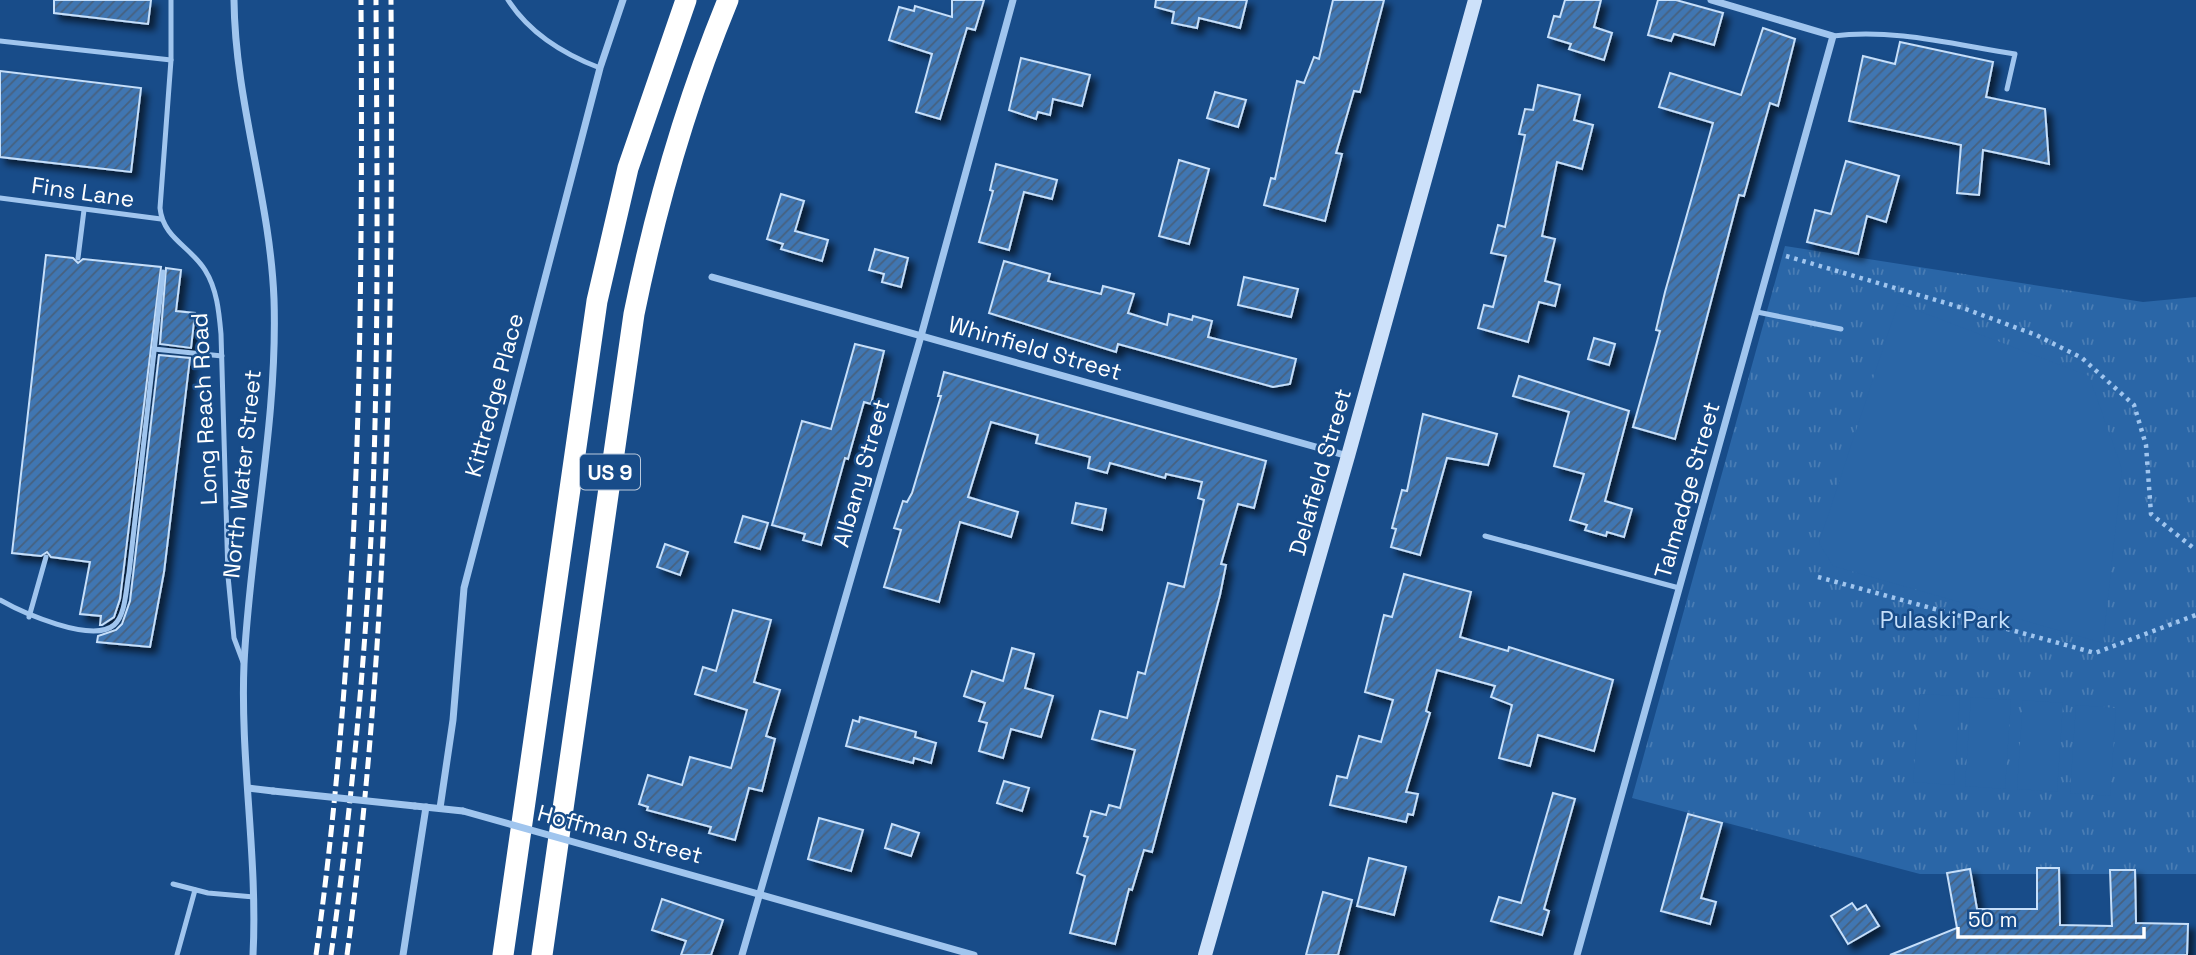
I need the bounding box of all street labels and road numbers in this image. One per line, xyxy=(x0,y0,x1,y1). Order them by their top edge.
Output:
street label: Fins Lane xyxy=(30,170,136,214)
street label: Whinfield Street xyxy=(945,309,1125,387)
street label: Kittredge Place xyxy=(458,310,530,480)
street label: Long Reach Road xyxy=(184,312,224,506)
street label: North Water Street xyxy=(216,368,268,580)
street label: Delafield Street xyxy=(1282,385,1358,559)
street label: Albany Street xyxy=(826,396,896,550)
street label: Talmadge Street xyxy=(1647,398,1727,582)
road number: US 9 xyxy=(580,454,640,490)
street label: Hoffman Street xyxy=(534,798,706,870)

